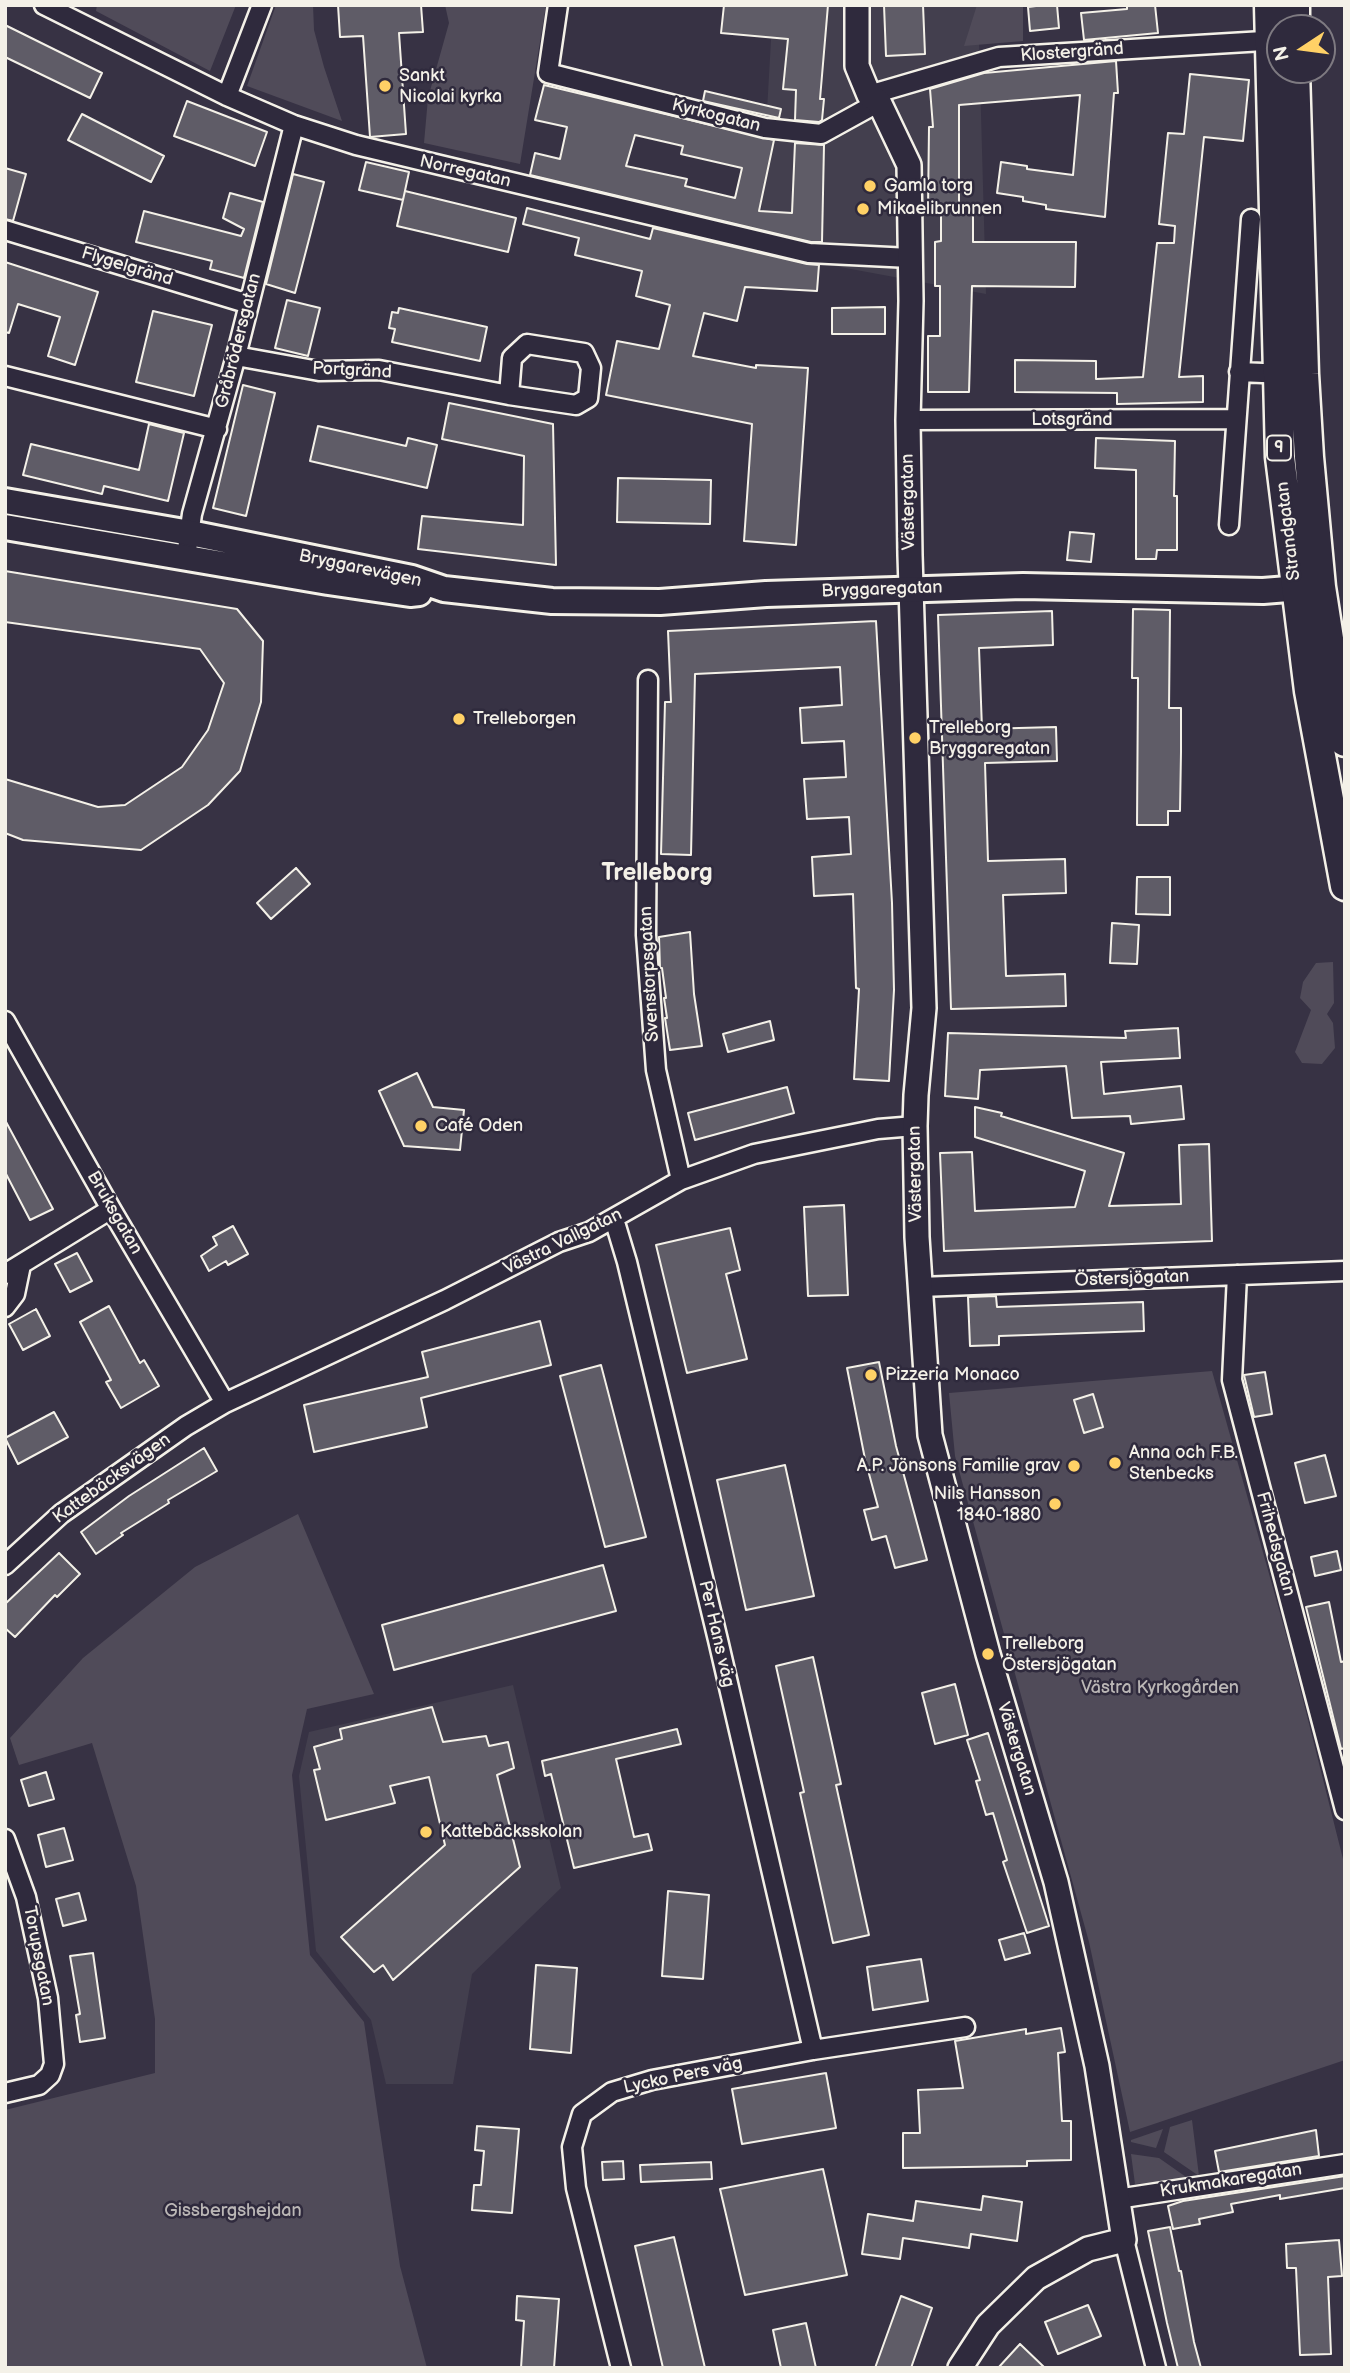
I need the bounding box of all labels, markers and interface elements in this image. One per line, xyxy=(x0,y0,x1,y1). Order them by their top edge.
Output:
north arrow xyxy=(1266,14,1336,84)
street label: Klostergränd xyxy=(1020,39,1124,67)
text: N xyxy=(1269,44,1295,63)
place label: Sankt Nicolai kyrka xyxy=(399,65,502,108)
marker: Sankt Nicolai kyrka xyxy=(377,78,393,94)
street label: Kyrkogatan xyxy=(669,95,763,137)
street label: Norregatan xyxy=(417,151,513,193)
place label: Gamla torg xyxy=(884,175,973,197)
marker: Gamla torg xyxy=(862,178,878,194)
place label: Mikaelibrunnen xyxy=(877,198,1002,220)
marker: Mikaelibrunnen xyxy=(855,201,871,217)
street label: Flygelgränd xyxy=(79,243,175,291)
street label: Gråbrödersgatan xyxy=(212,271,266,411)
street label: Portgränd xyxy=(312,358,392,384)
street label: Lotsgränd xyxy=(1031,409,1113,431)
road number: 9 xyxy=(1267,436,1291,461)
street label: Västergatan xyxy=(897,454,921,550)
street label: Strandgatan xyxy=(1272,480,1306,582)
street label: Bryggarevägen xyxy=(297,545,423,593)
street label: Bryggaregatan xyxy=(821,577,943,603)
place label: Trelleborgen xyxy=(473,708,576,730)
marker: Trelleborgen xyxy=(451,711,467,727)
place label: Trelleborg Bryggaregatan xyxy=(929,717,1050,760)
marker: Trelleborg Bryggaregatan xyxy=(907,730,923,746)
district label: Trelleborg xyxy=(601,860,713,888)
street label: Svenstorpsgatan xyxy=(636,905,664,1043)
place label: Café Oden xyxy=(435,1115,523,1137)
marker: Café Oden xyxy=(413,1118,429,1134)
street label: Västergatan xyxy=(904,1126,928,1222)
street label: Bruksgatan xyxy=(82,1168,146,1258)
street label: Västra Vallgatan xyxy=(500,1204,626,1280)
street label: Östersjögatan xyxy=(1074,1266,1190,1292)
place label: Pizzeria Monaco xyxy=(885,1364,1020,1386)
marker: Pizzeria Monaco xyxy=(863,1367,879,1383)
street label: Kattebäcksvägen xyxy=(49,1429,175,1529)
place label: Anna och F.B. Stenbecks xyxy=(1129,1442,1238,1484)
place label: A.P. Jönsons Familie grav xyxy=(857,1455,1060,1477)
marker: Anna och F.B. Stenbecks xyxy=(1107,1455,1123,1471)
marker: A.P. Jönsons Familie grav xyxy=(1066,1458,1082,1474)
place label: Nils Hansson 1840-1880 xyxy=(934,1483,1041,1526)
street label: Frihedsgatan xyxy=(1251,1489,1299,1599)
marker: Nils Hansson 1840-1880 xyxy=(1047,1496,1063,1512)
street label: Per Hans väg xyxy=(693,1579,739,1689)
place label: Trelleborg Östersjögatan xyxy=(1002,1633,1117,1676)
marker: Trelleborg Östersjögatan xyxy=(980,1646,996,1662)
park label: Västra Kyrkogården xyxy=(1081,1677,1239,1699)
street label: Västergatan xyxy=(992,1700,1040,1798)
place label: Kattebäcksskolan xyxy=(440,1821,582,1843)
marker: Kattebäcksskolan xyxy=(418,1824,434,1840)
street label: Torupsgatan xyxy=(18,1904,58,2008)
street label: Lycko Pers väg xyxy=(622,2053,744,2099)
street label: Krukmakaregatan xyxy=(1158,2159,1304,2203)
park label: Gissbergshejdan xyxy=(164,2200,302,2222)

